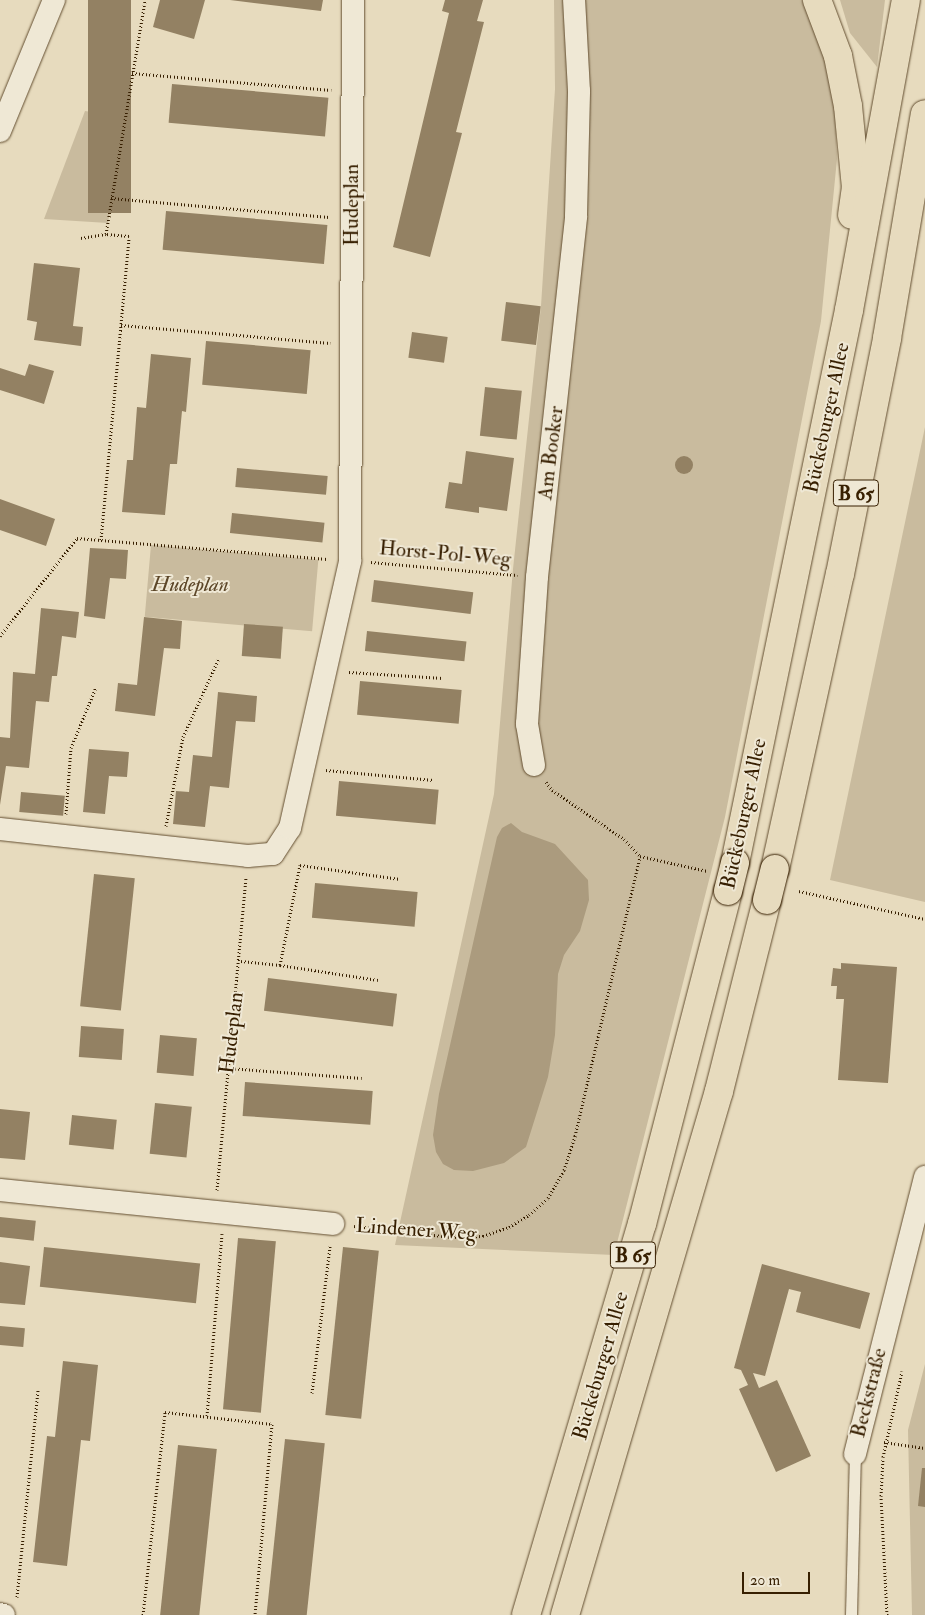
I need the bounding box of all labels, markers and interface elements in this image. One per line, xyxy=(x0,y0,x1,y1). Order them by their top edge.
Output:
street label: Hudeplan xyxy=(339,164,365,246)
street label: Bückeburger Allee xyxy=(799,340,855,496)
street label: Am Booker xyxy=(533,405,569,501)
road number: B 65 xyxy=(832,476,880,510)
street label: Horst-Pol-Weg xyxy=(378,536,512,572)
park label: Hudeplan xyxy=(151,572,229,598)
street label: Bückeburger Allee xyxy=(716,736,772,892)
street label: Hudeplan xyxy=(214,991,250,1075)
street label: Lindener Weg xyxy=(355,1213,477,1247)
road number: B 65 xyxy=(609,1238,657,1272)
street label: Bückeburger Allee xyxy=(568,1289,634,1443)
street label: Beckstraße xyxy=(846,1346,892,1440)
scale bar xyxy=(745,1562,812,1594)
text: 20 m xyxy=(750,1571,780,1590)

